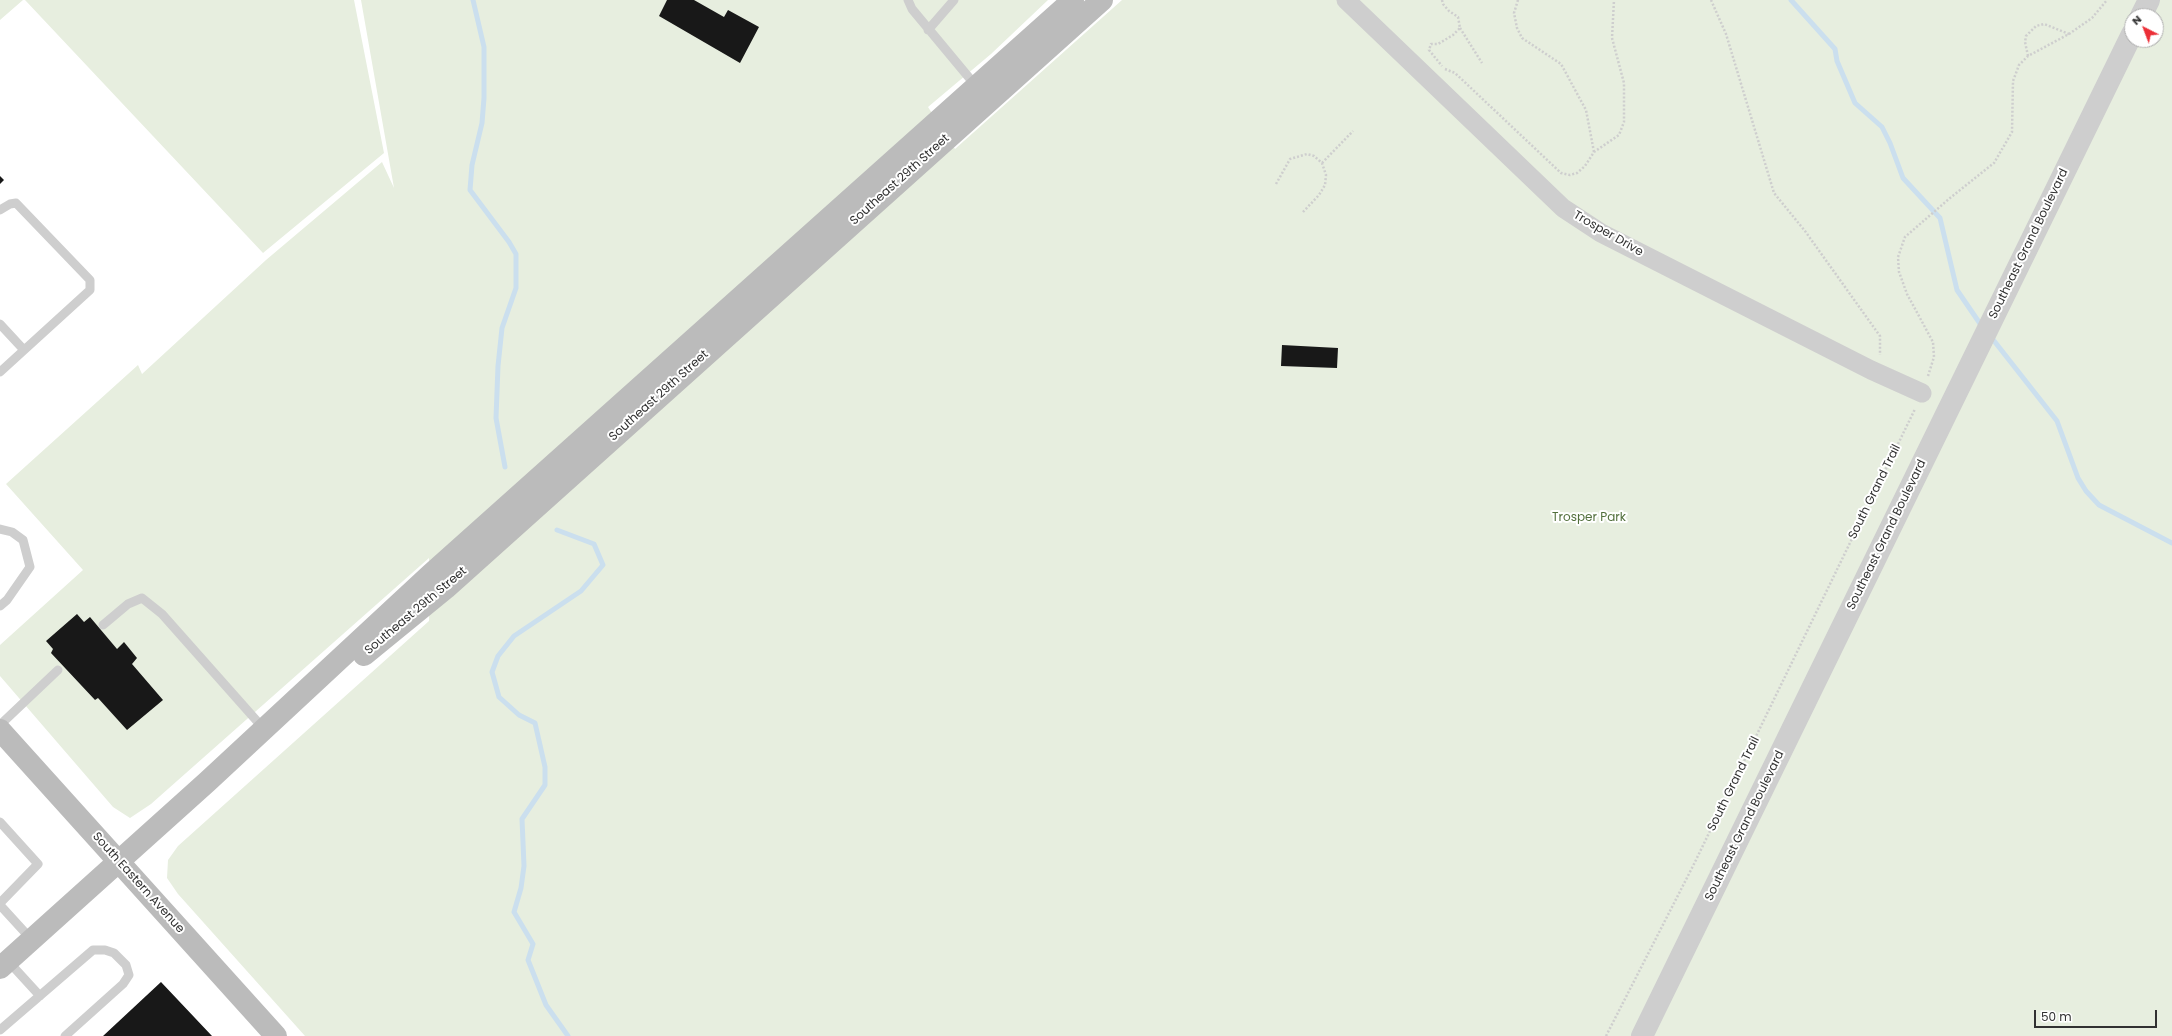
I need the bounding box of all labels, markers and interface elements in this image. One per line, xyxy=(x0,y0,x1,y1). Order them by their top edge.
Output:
north arrow xyxy=(2124,8,2164,48)
text: N xyxy=(2128,11,2145,29)
street label: Southeast 29th Street xyxy=(847,132,953,228)
street label: Southeast Grand Boulevard xyxy=(1986,167,2072,321)
street label: Trosper Drive xyxy=(1571,208,1645,260)
street label: Southeast 29th Street xyxy=(606,348,712,444)
street label: South Grand Trail xyxy=(1846,442,1904,542)
street label: Southeast Grand Boulevard xyxy=(1844,458,1930,612)
park label: Trosper Park xyxy=(1552,511,1626,525)
street label: Southeast 29th Street xyxy=(362,564,470,658)
street label: South Grand Trail xyxy=(1705,734,1763,834)
street label: Southeast Grand Boulevard xyxy=(1702,749,1788,903)
street label: South Eastern Avenue xyxy=(89,830,187,936)
scale bar xyxy=(2036,1002,2159,1028)
text: 50 m xyxy=(2041,1008,2072,1025)

